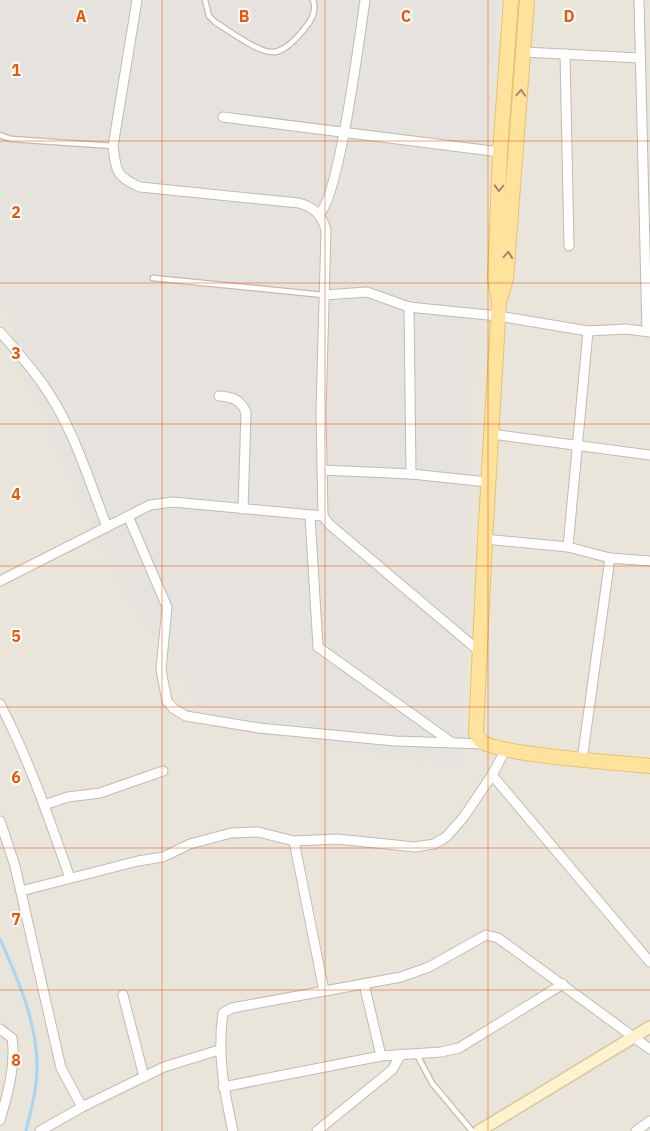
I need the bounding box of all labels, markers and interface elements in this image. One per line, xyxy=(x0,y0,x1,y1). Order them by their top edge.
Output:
text: A xyxy=(76,6,87,26)
text: B xyxy=(239,6,250,26)
text: C xyxy=(401,6,411,26)
text: D xyxy=(563,6,575,26)
text: 1 xyxy=(11,60,21,80)
one-way arrow xyxy=(516,88,527,96)
one-way arrow xyxy=(493,185,504,193)
text: 2 xyxy=(11,202,21,222)
one-way arrow xyxy=(503,250,514,258)
text: 3 xyxy=(11,343,21,363)
text: 4 xyxy=(11,484,21,504)
text: 5 xyxy=(11,626,21,646)
text: 6 xyxy=(11,767,21,787)
text: 7 xyxy=(11,909,21,929)
text: 8 xyxy=(11,1050,21,1070)

